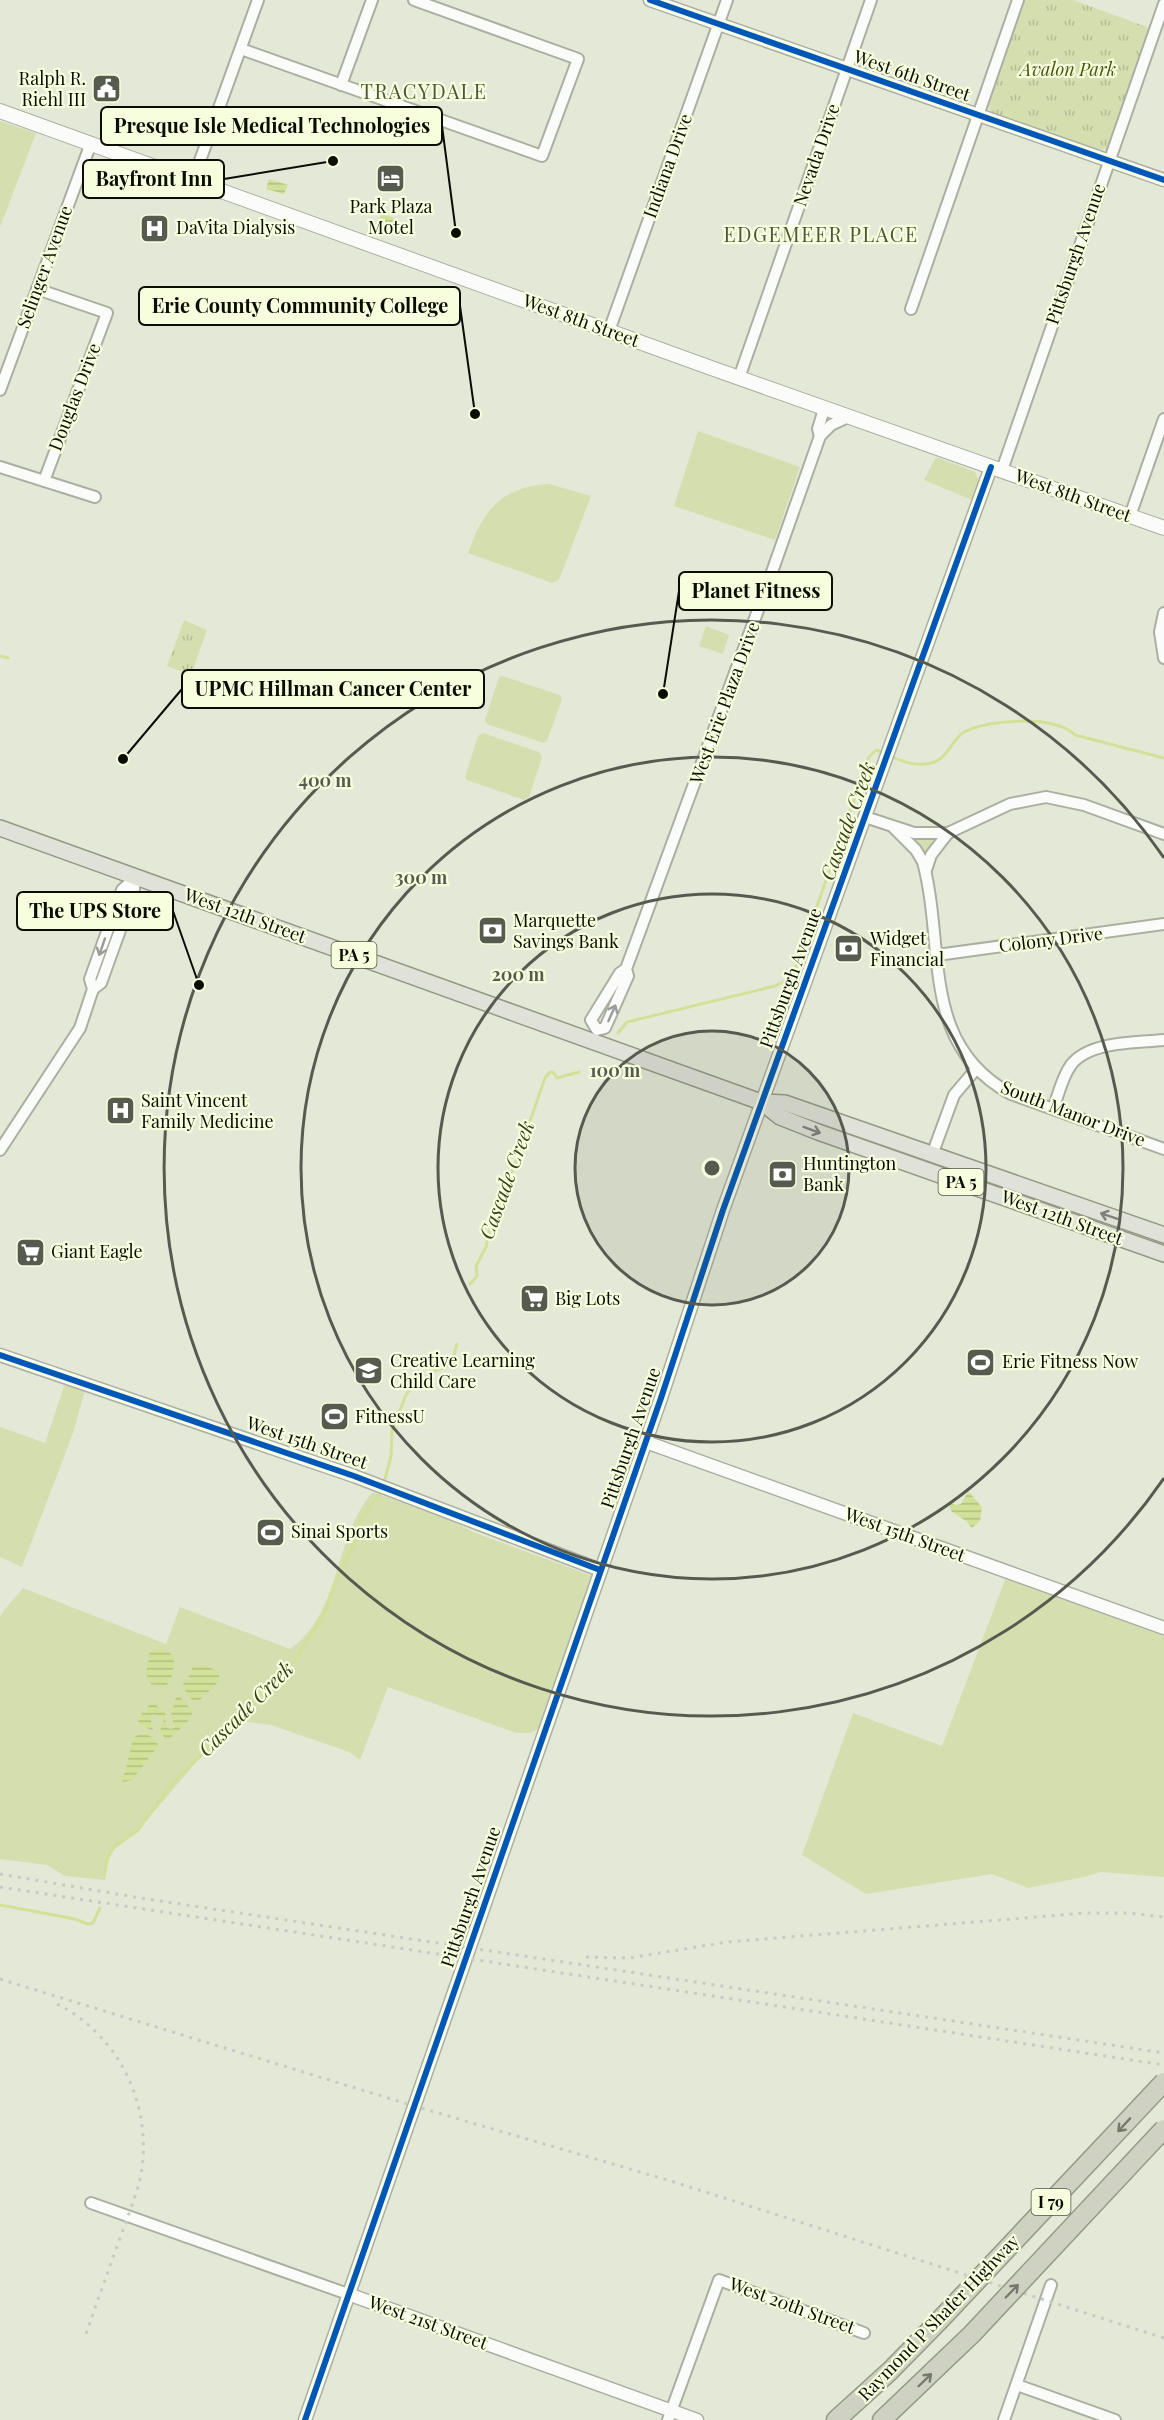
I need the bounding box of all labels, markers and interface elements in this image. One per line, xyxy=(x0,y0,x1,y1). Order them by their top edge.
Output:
street label: West 6th Street xyxy=(850,44,974,106)
park label: Avalon Park xyxy=(1018,57,1116,81)
place label: Ralph R. Riehl III xyxy=(19,66,86,111)
public building icon: Ralph R. Riehl III xyxy=(91,73,123,105)
district label: TRACYDALE xyxy=(360,77,488,104)
street label: Nevada Drive xyxy=(787,100,845,209)
callout: Presque Isle Medical Technologies xyxy=(101,107,442,145)
street label: Indiana Drive xyxy=(637,110,697,221)
text: Presque Isle Medical Technologies xyxy=(114,111,430,138)
callout: Bayfront Inn xyxy=(83,160,224,198)
hotel icon: Park Plaza Motel xyxy=(375,162,407,194)
text: Bayfront Inn xyxy=(95,164,213,191)
street label: Pittsburgh Avenue xyxy=(1040,180,1110,327)
place label: Park Plaza Motel xyxy=(349,194,433,239)
street label: Selinger Avenue xyxy=(11,202,77,331)
hospital icon: DaVita Dialysis xyxy=(139,212,171,244)
place label: DaVita Dialysis xyxy=(176,215,295,239)
district label: EDGEMEER PLACE xyxy=(723,220,919,247)
callout: Erie County Community College xyxy=(139,287,460,325)
street label: West 8th Street xyxy=(519,288,643,352)
text: Erie County Community College xyxy=(152,291,448,318)
street label: Douglas Drive xyxy=(43,339,106,454)
street label: West 8th Street xyxy=(1011,463,1135,527)
callout: Planet Fitness xyxy=(679,572,832,610)
text: Planet Fitness xyxy=(691,576,821,603)
street label: West Erie Plaza Drive xyxy=(683,618,765,788)
callout: UPMC Hillman Cancer Center xyxy=(182,670,484,708)
text: UPMC Hillman Cancer Center xyxy=(195,674,472,701)
water label: Cascade Creek xyxy=(813,758,880,883)
text: 400 m xyxy=(298,768,352,792)
text: 300 m xyxy=(395,865,448,889)
street label: West 12th Street xyxy=(180,882,310,948)
callout: The UPS Store xyxy=(17,892,173,930)
text: The UPS Store xyxy=(29,896,161,923)
street label: Pittsburgh Avenue xyxy=(754,904,827,1051)
place label: Marquette Savings Bank xyxy=(513,908,619,953)
bank icon: Marquette Savings Bank xyxy=(476,915,508,947)
street label: Colony Drive xyxy=(997,921,1104,957)
place label: Widget Financial xyxy=(869,926,944,971)
bank icon: Widget Financial xyxy=(833,933,865,965)
one-way arrow xyxy=(95,937,106,956)
road number: PA 5 xyxy=(332,942,376,968)
text: 200 m xyxy=(491,962,545,986)
one-way arrow xyxy=(607,1004,618,1022)
text: 100 m xyxy=(590,1058,641,1082)
street label: South Manor Drive xyxy=(998,1074,1149,1152)
place label: Saint Vincent Family Medicine xyxy=(141,1088,274,1133)
hospital icon: Saint Vincent Family Medicine xyxy=(104,1095,136,1127)
water label: Cascade Creek xyxy=(472,1117,539,1242)
one-way arrow xyxy=(802,1125,821,1136)
place label: Huntington Bank xyxy=(803,1151,897,1196)
centre of rings xyxy=(702,1158,722,1178)
bank icon: Huntington Bank xyxy=(766,1158,798,1190)
road number: PA 5 xyxy=(938,1169,984,1195)
street label: West 12th Street xyxy=(997,1184,1127,1250)
one-way arrow xyxy=(1100,1209,1119,1220)
supermarket icon: Giant Eagle xyxy=(14,1236,46,1268)
place label: Giant Eagle xyxy=(51,1239,143,1263)
supermarket icon: Big Lots xyxy=(518,1283,550,1315)
place label: Big Lots xyxy=(555,1286,620,1310)
sports icon: Erie Fitness Now xyxy=(965,1346,997,1378)
place label: Creative Learning Child Care xyxy=(390,1348,535,1393)
place label: Erie Fitness Now xyxy=(1002,1349,1138,1373)
school or university icon: Creative Learning Child Care xyxy=(353,1355,385,1387)
street label: Pittsburgh Avenue xyxy=(595,1364,665,1511)
sports icon: FitnessU xyxy=(318,1401,350,1433)
place label: FitnessU xyxy=(355,1404,425,1428)
street label: West 15th Street xyxy=(243,1410,372,1474)
street label: West 15th Street xyxy=(841,1501,969,1567)
sports icon: Sinai Sports xyxy=(254,1516,286,1548)
place label: Sinai Sports xyxy=(291,1519,388,1543)
water label: Cascade Creek xyxy=(192,1655,298,1761)
street label: Pittsburgh Avenue xyxy=(435,1823,505,1970)
one-way arrow xyxy=(1117,2117,1131,2132)
road number: I 79 xyxy=(1032,2189,1070,2215)
street label: Raymond P Shafer Highway xyxy=(852,2229,1024,2406)
street label: West 20th Street xyxy=(725,2271,859,2339)
one-way arrow xyxy=(1005,2284,1020,2299)
street label: West 21st Street xyxy=(365,2289,492,2355)
one-way arrow xyxy=(917,2372,932,2387)

